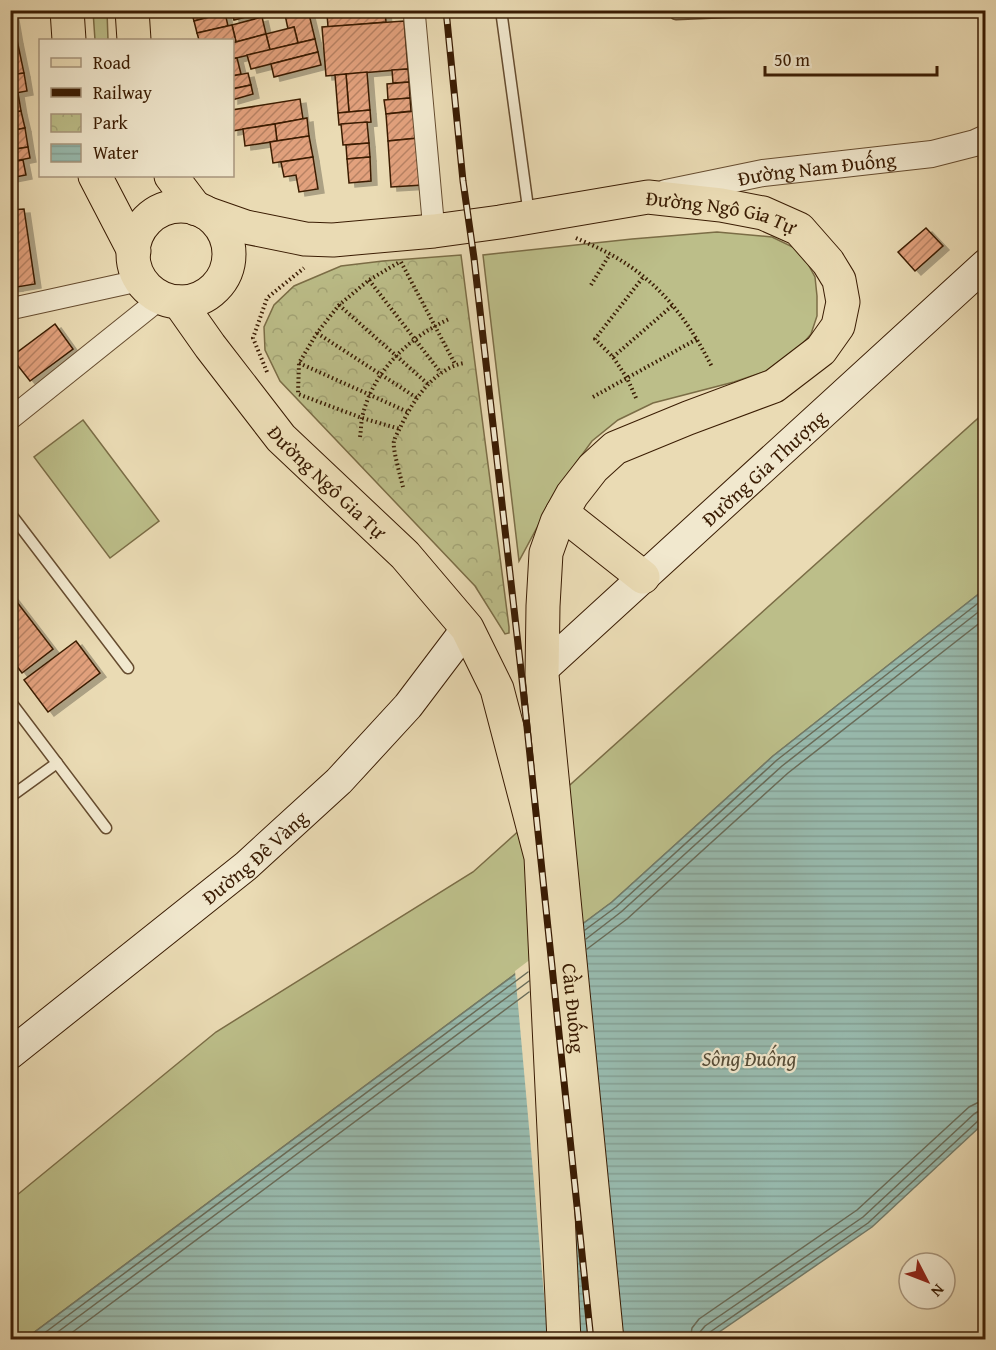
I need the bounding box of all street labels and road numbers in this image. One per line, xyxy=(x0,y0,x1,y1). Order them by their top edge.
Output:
street label: Đường Nam Đuống xyxy=(735,144,897,192)
street label: Đường Ngô Gia Tự xyxy=(645,182,802,241)
street label: Đường Gia Thượng xyxy=(694,403,832,532)
street label: Đường Ngô Gia Tự xyxy=(261,419,394,546)
street label: Đường Đê Vàng xyxy=(195,803,313,911)
street label: Cầu Đuống xyxy=(556,962,593,1054)

